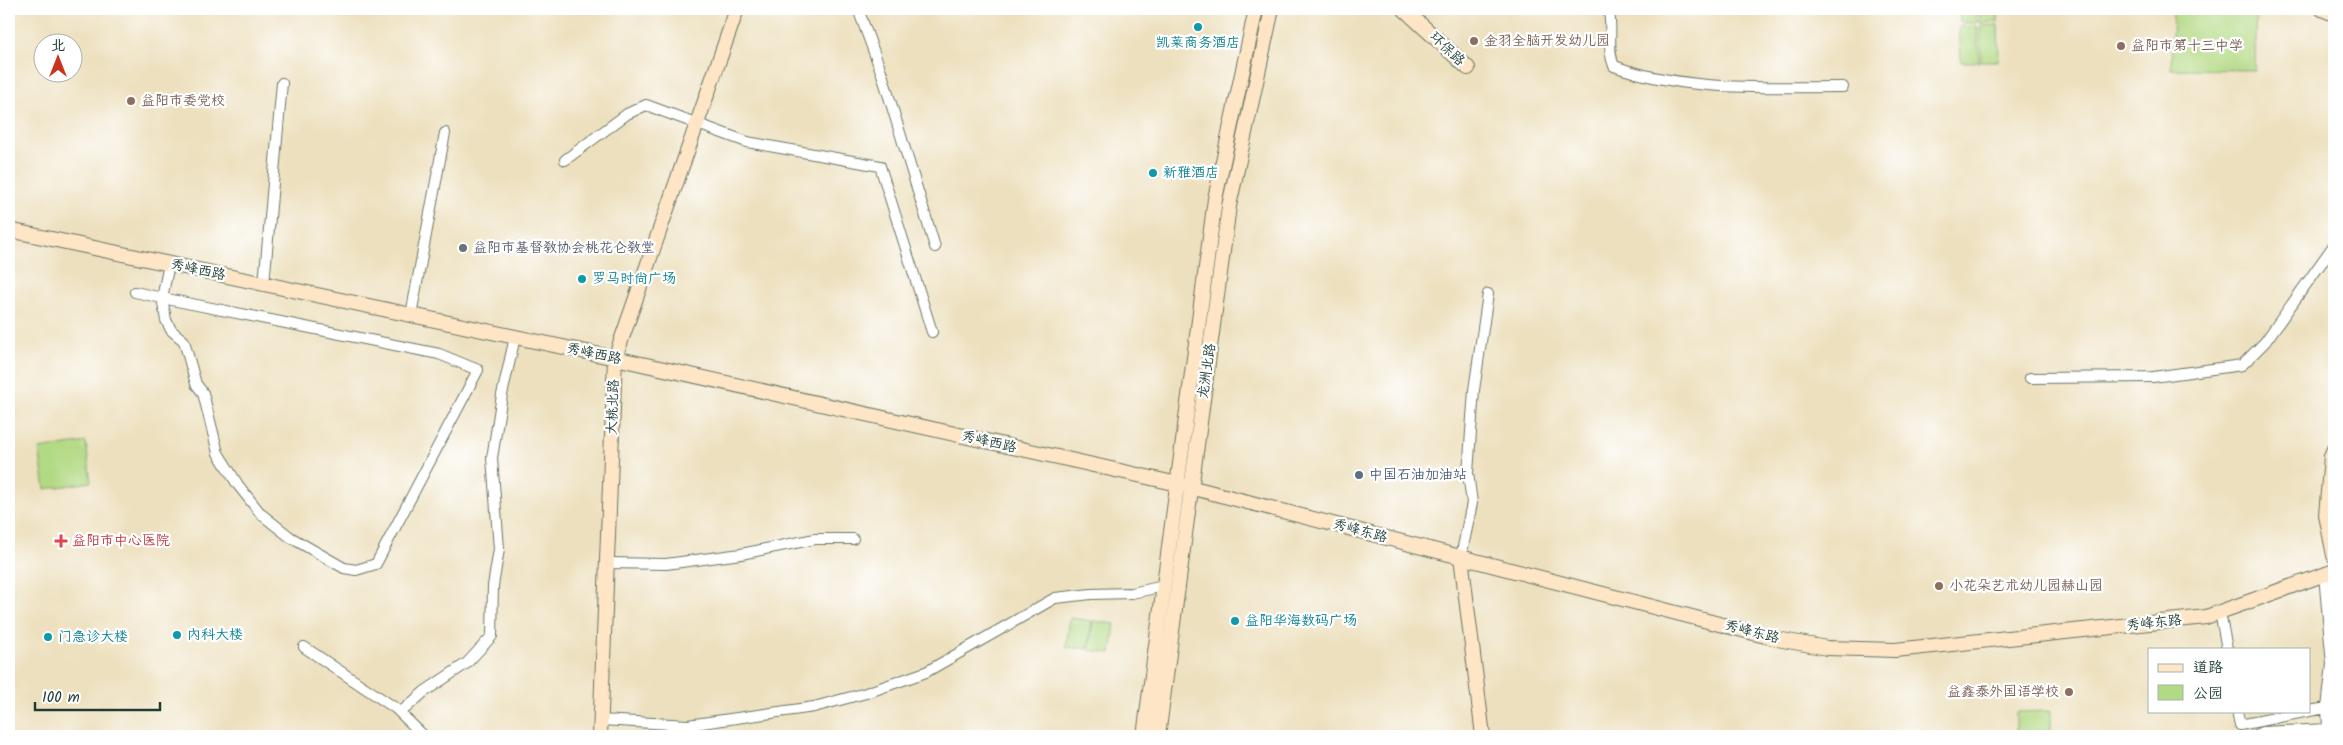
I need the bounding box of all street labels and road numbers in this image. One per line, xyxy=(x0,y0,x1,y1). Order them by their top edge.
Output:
street label: 环保路 xyxy=(1424,27,1470,71)
street label: 秀峰西路 xyxy=(168,253,228,287)
street label: 秀峰西路 xyxy=(564,337,624,371)
street label: 龙洲北路 xyxy=(1192,342,1222,400)
street label: 大桃北路 xyxy=(601,379,625,435)
street label: 秀峰西路 xyxy=(959,425,1019,459)
street label: 秀峰东路 xyxy=(1330,513,1390,549)
street label: 秀峰东路 xyxy=(2125,609,2183,637)
street label: 秀峰东路 xyxy=(1722,615,1782,649)

